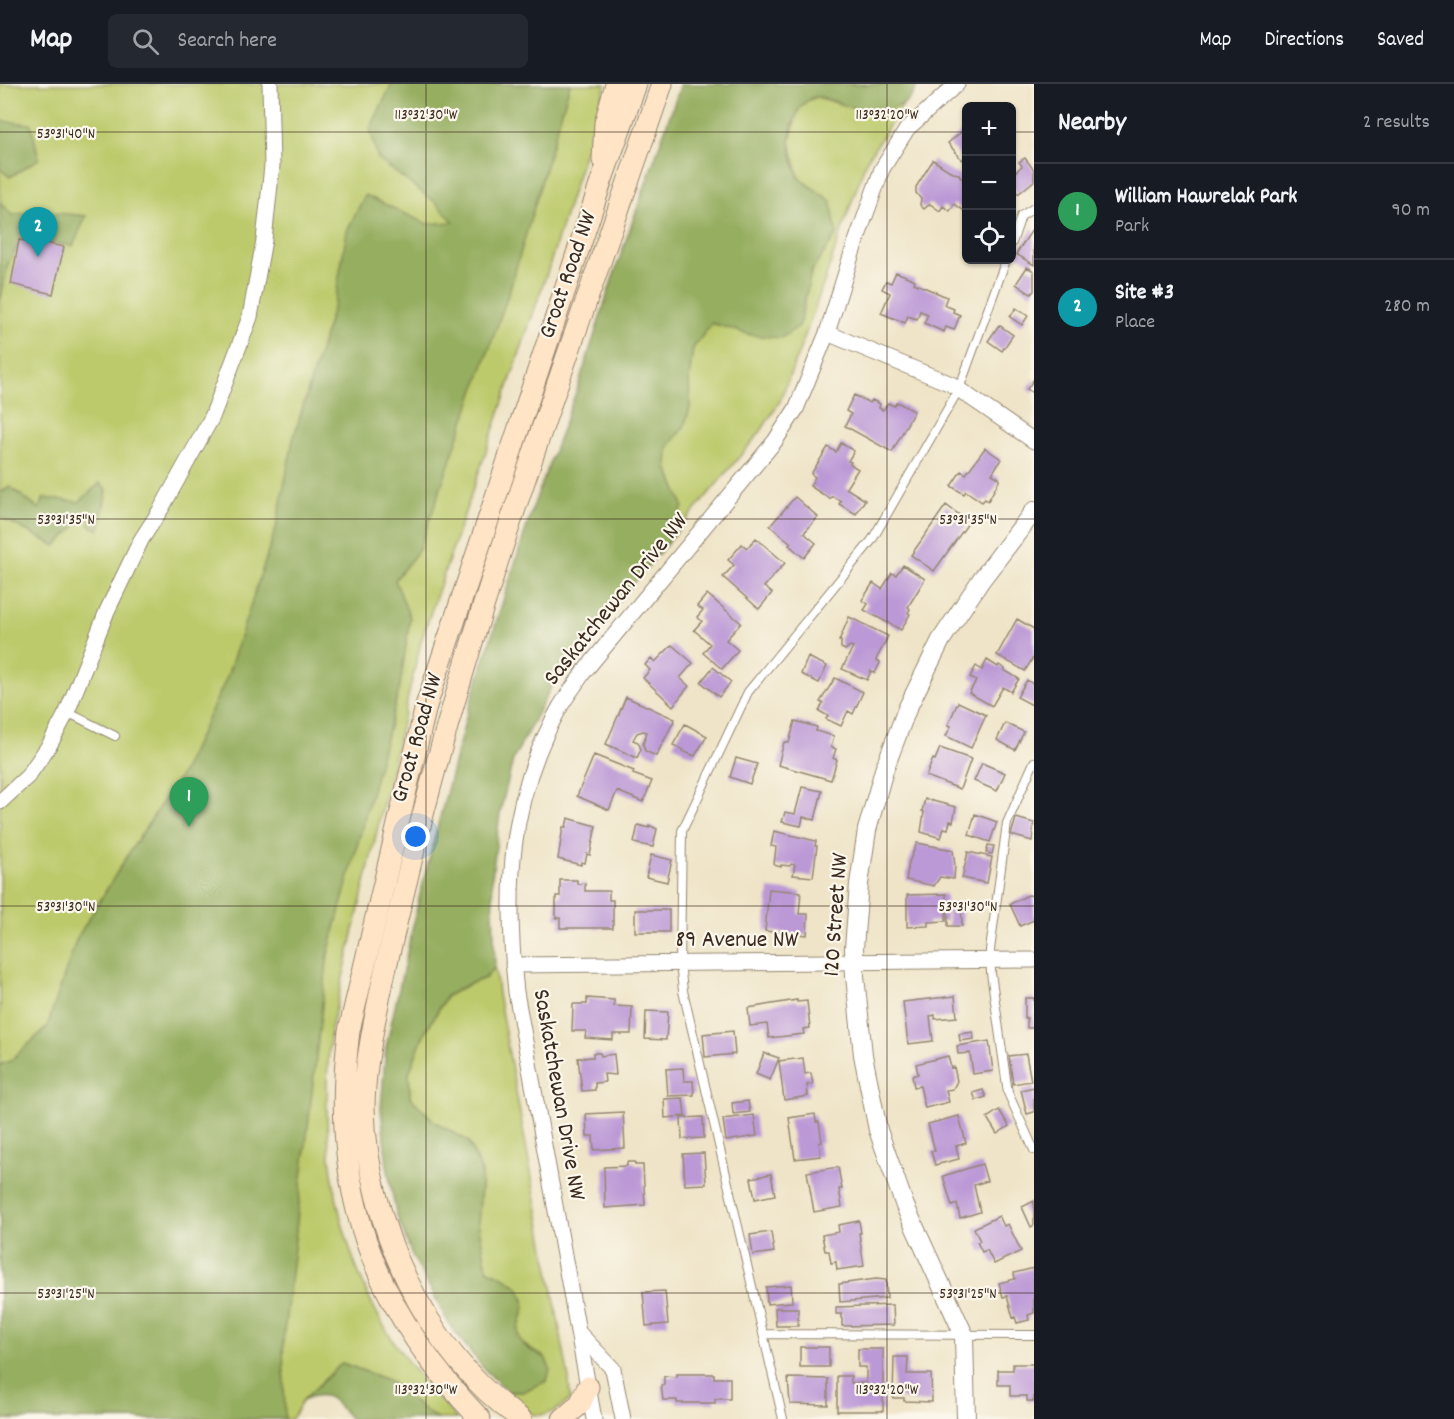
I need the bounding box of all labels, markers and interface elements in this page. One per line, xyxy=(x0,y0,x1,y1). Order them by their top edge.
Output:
search box xyxy=(108,14,528,68)
text: Map xyxy=(30,21,72,61)
icon: search xyxy=(129,25,162,58)
text: Search here xyxy=(177,26,277,57)
text: Map xyxy=(1200,26,1231,56)
text: Directions xyxy=(1264,26,1344,56)
text: Saved xyxy=(1377,26,1424,56)
map controls xyxy=(962,102,1016,264)
button: + xyxy=(962,102,1016,156)
text: 113°32'30"W xyxy=(394,105,458,127)
text: 113°32'20"W xyxy=(856,105,919,127)
text: Nearby xyxy=(1058,105,1126,142)
text: 2 results xyxy=(1363,109,1430,137)
text: 53°31'40"N xyxy=(37,124,95,146)
button: − xyxy=(962,156,1016,210)
text: William Hawrelak Park xyxy=(1115,182,1297,213)
text: 1 xyxy=(1075,197,1080,225)
text: 90 m xyxy=(1392,197,1430,225)
street label: Groat Road NW xyxy=(531,206,607,344)
pin: 2 xyxy=(18,208,57,257)
button: locate xyxy=(962,210,1016,264)
text: Park xyxy=(1115,213,1149,241)
text: Site #3 xyxy=(1115,278,1174,309)
text: 2 xyxy=(1073,293,1082,321)
text: 280 m xyxy=(1384,293,1430,321)
text: Place xyxy=(1115,309,1155,337)
street label: Saskatchewan Drive NW xyxy=(537,506,698,694)
text: 53°31'35"N xyxy=(37,510,95,532)
text: 53°31'35"N xyxy=(939,510,997,532)
street label: Groat Road NW xyxy=(383,669,453,807)
pin: 1 xyxy=(170,778,208,827)
your location xyxy=(401,822,430,851)
street label: 120 Street NW xyxy=(816,852,858,978)
text: 53°31'30"N xyxy=(37,897,95,919)
text: 53°31'30"N xyxy=(939,897,997,919)
street label: 89 Avenue NW xyxy=(676,924,799,958)
street label: Saskatchewan Drive NW xyxy=(523,987,593,1203)
text: 53°31'25"N xyxy=(37,1284,95,1306)
text: 53°31'25"N xyxy=(939,1284,997,1306)
text: 113°32'30"W xyxy=(394,1380,458,1402)
text: 113°32'20"W xyxy=(856,1380,919,1402)

